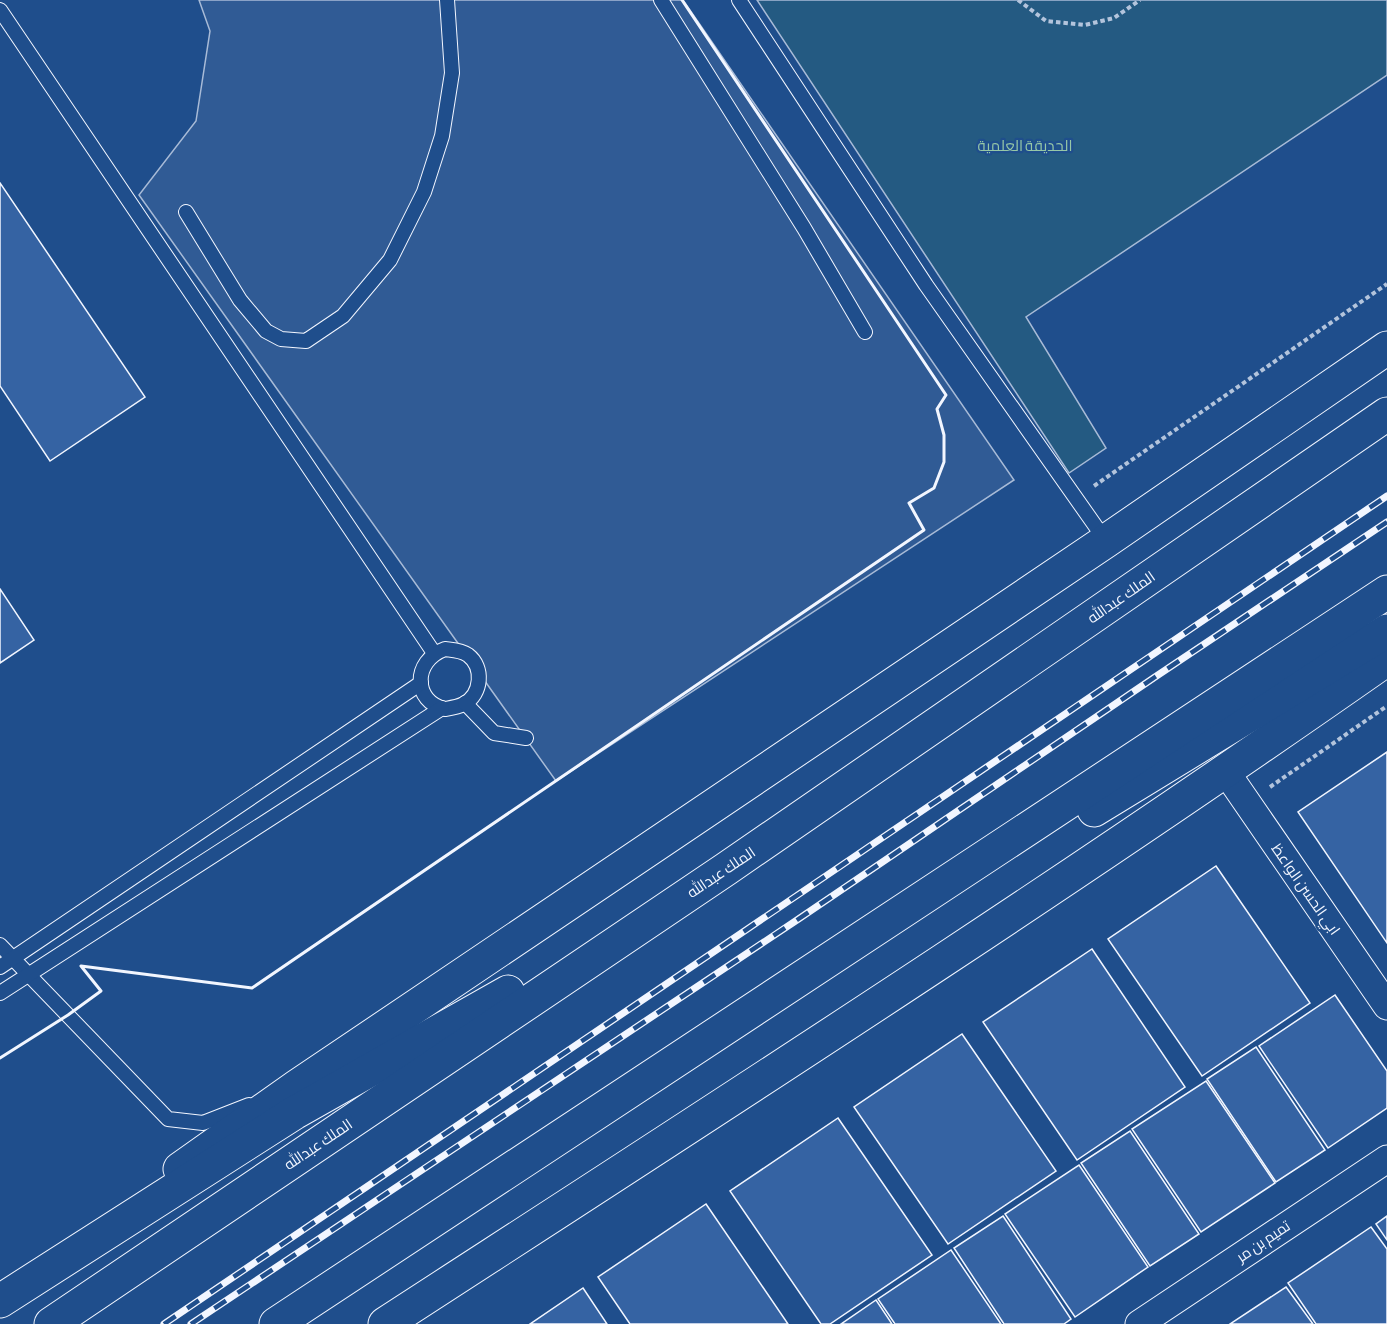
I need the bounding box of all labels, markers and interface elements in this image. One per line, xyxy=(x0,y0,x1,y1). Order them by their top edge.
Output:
park label: الحديقة العلمية xyxy=(977,137,1073,154)
street label: الملك عبدالله xyxy=(1083,567,1158,626)
street label: ابي الحسن الواعظ xyxy=(1265,840,1344,940)
street label: الملك عبدالله xyxy=(683,842,758,901)
street label: الملك عبدالله xyxy=(280,1114,355,1173)
street label: تميم بن مر xyxy=(1232,1217,1294,1267)

